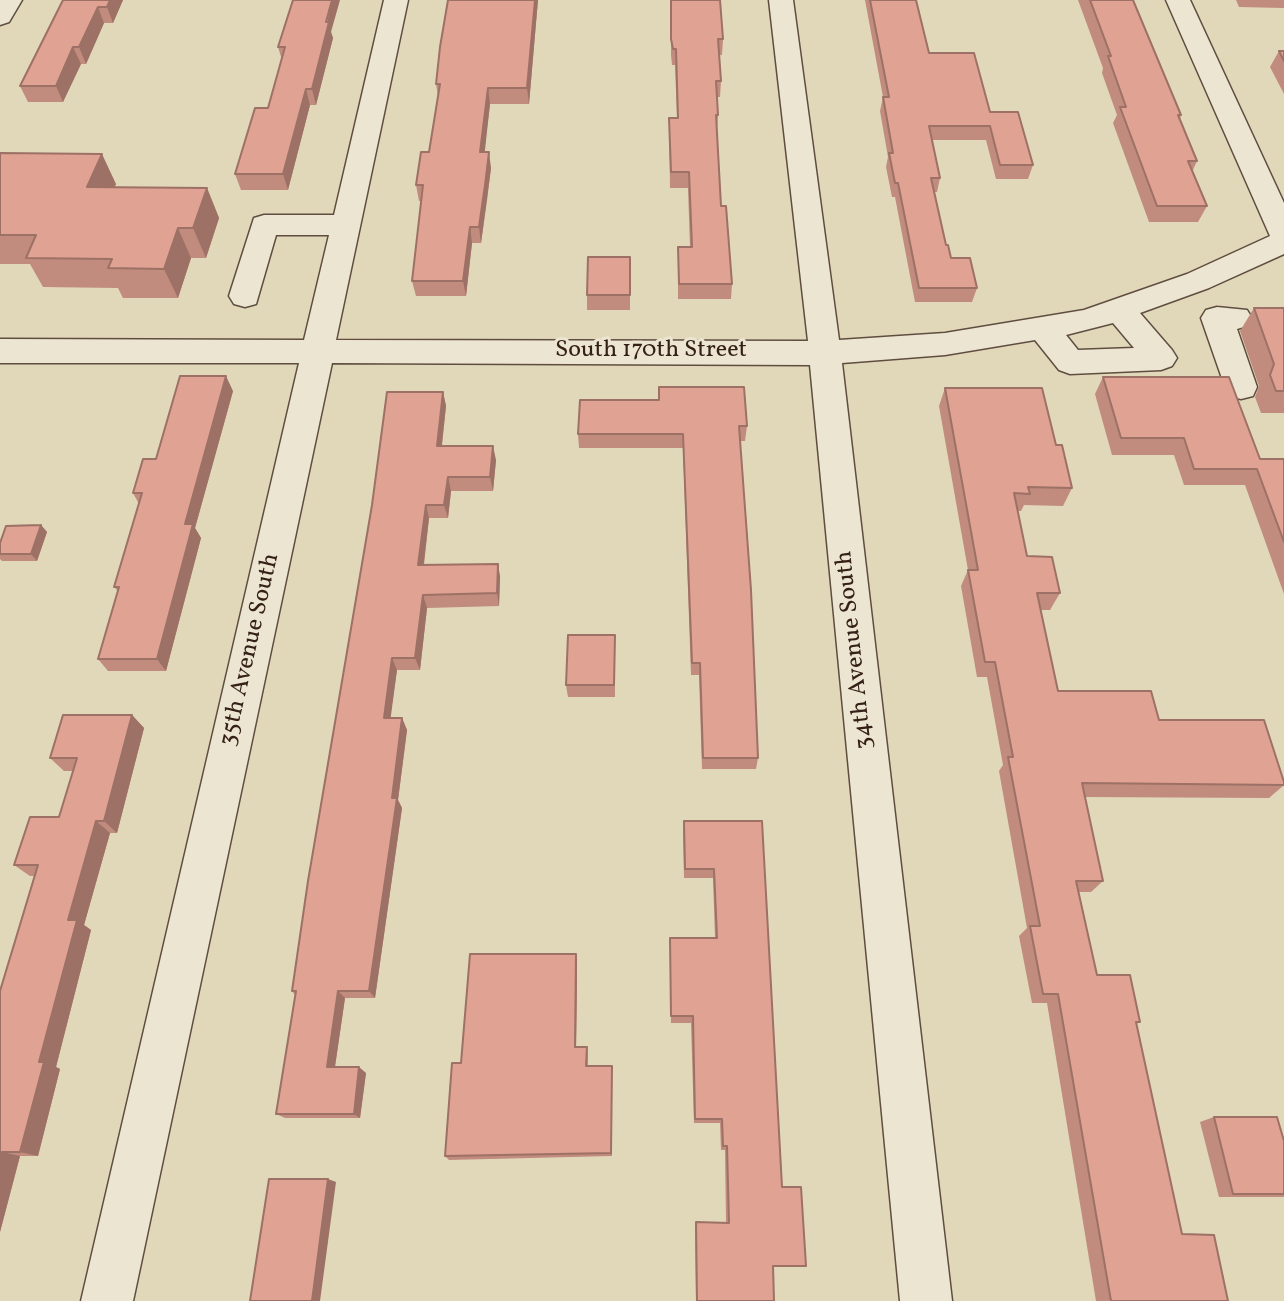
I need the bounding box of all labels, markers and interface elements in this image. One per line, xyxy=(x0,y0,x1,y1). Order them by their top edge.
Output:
street label: South 170th Street xyxy=(555,338,747,366)
street label: 34th Avenue South xyxy=(831,549,881,751)
street label: 35th Avenue South xyxy=(215,551,287,749)

